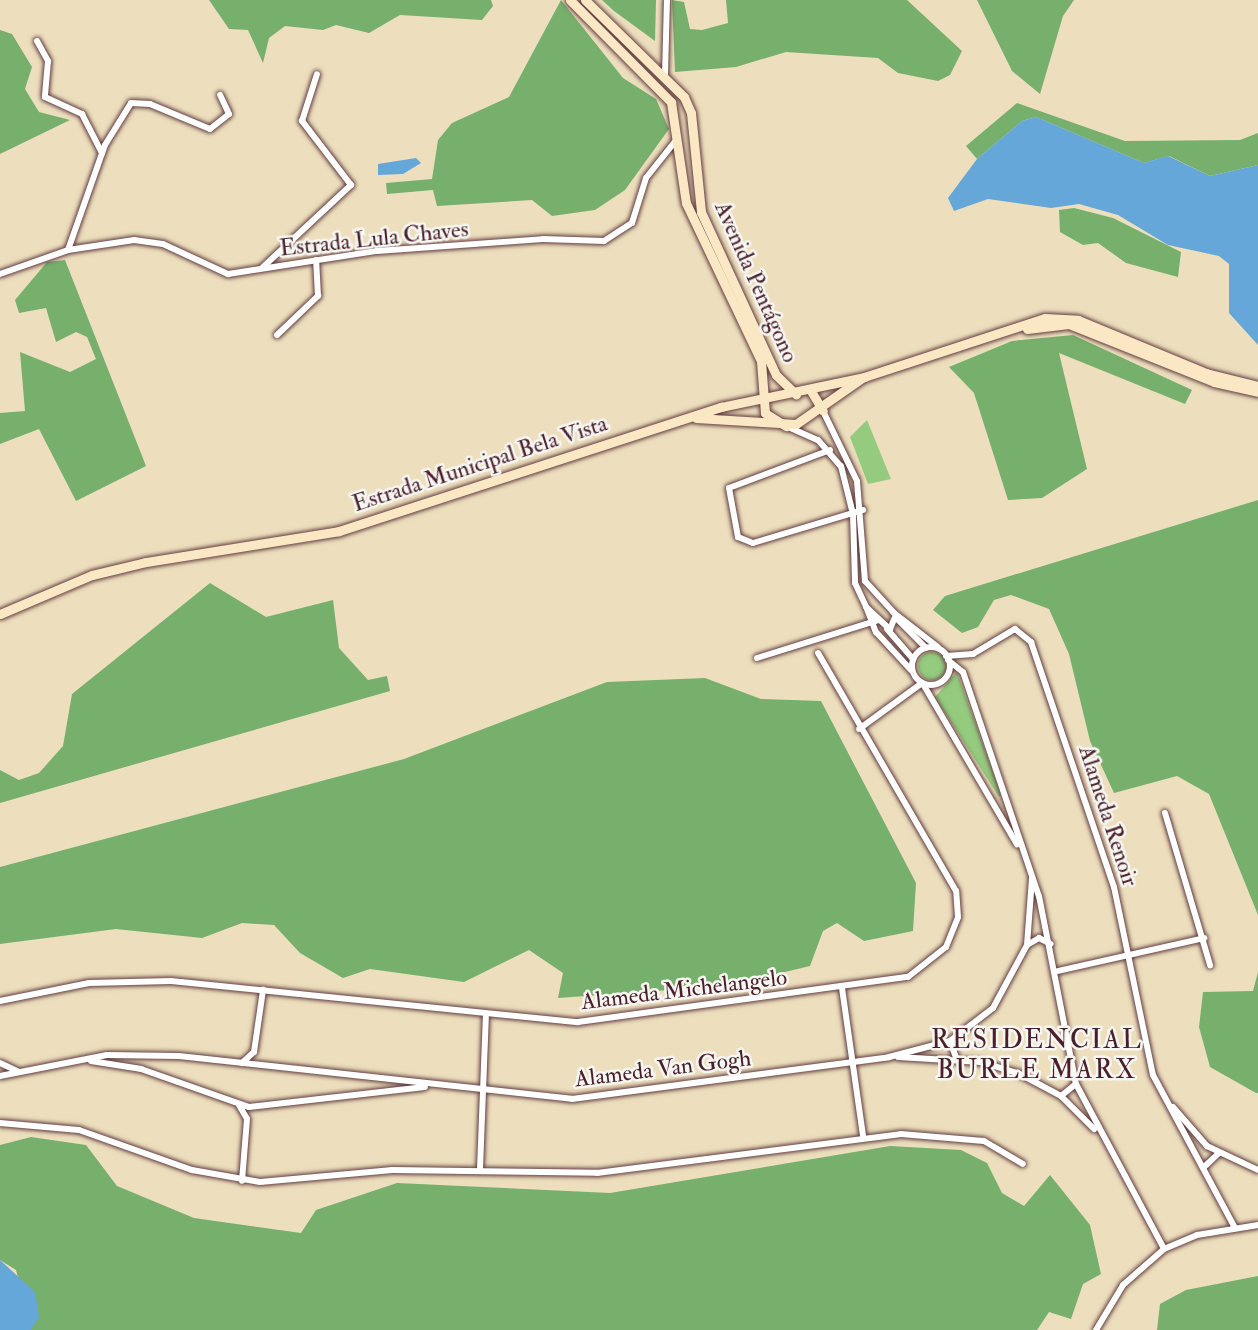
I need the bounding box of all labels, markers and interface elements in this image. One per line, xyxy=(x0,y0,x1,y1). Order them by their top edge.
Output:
street label: Avenida Pentágono xyxy=(708,197,804,367)
street label: Estrada Lula Chaves xyxy=(278,215,470,263)
street label: Estrada Municipal Bela Vista xyxy=(349,410,611,518)
street label: Alameda Renoir xyxy=(1072,742,1144,890)
street label: Alameda Michelangelo xyxy=(580,964,788,1016)
district label: RESIDENCIAL BURLE MARX xyxy=(932,1025,1142,1086)
street label: Alameda Van Gogh xyxy=(573,1045,753,1093)

